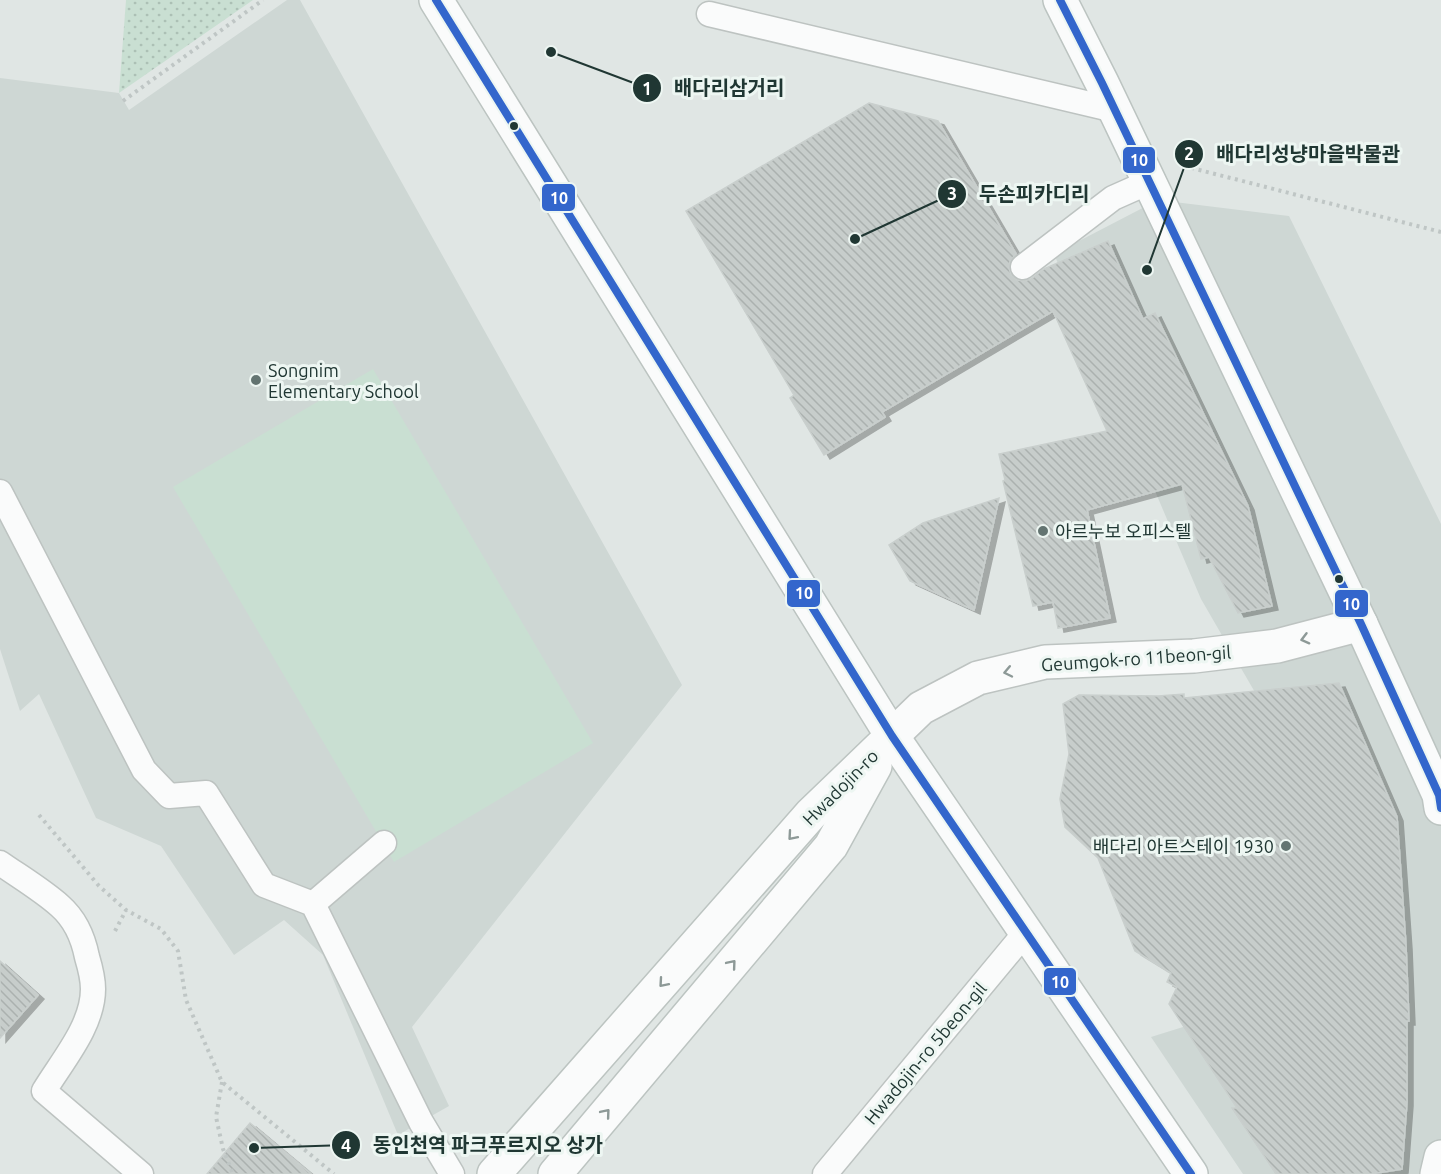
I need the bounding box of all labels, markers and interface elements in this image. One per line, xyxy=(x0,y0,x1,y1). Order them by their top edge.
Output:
callout: 배다리삼거리 xyxy=(632,69,796,107)
text: 배다리삼거리 xyxy=(674,76,784,99)
text: 1 xyxy=(642,78,652,98)
unlabelled marker xyxy=(508,120,520,132)
callout: 배다리성냥마을박물관 xyxy=(1174,135,1412,173)
text: 배다리성냥마을박물관 xyxy=(1216,142,1401,165)
text: 2 xyxy=(1184,143,1194,163)
line badge: 10 xyxy=(1122,146,1156,174)
text: 10 xyxy=(1130,151,1148,169)
callout: 두손피카디리 xyxy=(937,175,1101,213)
text: 두손피카디리 xyxy=(979,182,1089,205)
line badge: 10 xyxy=(541,183,576,212)
text: 3 xyxy=(947,183,957,203)
text: 10 xyxy=(550,189,568,207)
place label: Songnim Elementary School xyxy=(268,360,419,401)
marker: Songnim Elementary School xyxy=(249,373,263,387)
place label: 아르누보 오피스텔 xyxy=(1055,521,1192,541)
marker: 아르누보 오피스텔 xyxy=(1036,524,1050,538)
unlabelled marker xyxy=(1333,573,1345,585)
line badge: 10 xyxy=(786,579,821,608)
text: 10 xyxy=(795,584,813,602)
line badge: 10 xyxy=(1334,589,1369,618)
text: 10 xyxy=(1342,595,1360,613)
one-way arrow xyxy=(1300,632,1311,644)
street label: Geumgok-ro 11beon-gil xyxy=(1040,641,1232,675)
one-way arrow xyxy=(1003,664,1013,677)
street label: Hwadojin-ro xyxy=(798,745,882,829)
one-way arrow xyxy=(788,830,799,840)
place label: 배다리 아트스테이 1930 xyxy=(1093,836,1274,856)
marker: 배다리 아트스테이 1930 xyxy=(1279,839,1293,853)
one-way arrow xyxy=(725,960,736,971)
line badge: 10 xyxy=(1043,967,1077,996)
text: 10 xyxy=(1051,973,1069,991)
one-way arrow xyxy=(659,976,670,987)
street label: Hwadojin-ro 5beon-gil xyxy=(860,978,990,1128)
one-way arrow xyxy=(599,1109,610,1120)
callout: 동인천역 파크푸르지오 상가 xyxy=(331,1126,615,1164)
text: 동인천역 파크푸르지오 상가 xyxy=(373,1133,603,1156)
text: 4 xyxy=(341,1135,351,1155)

